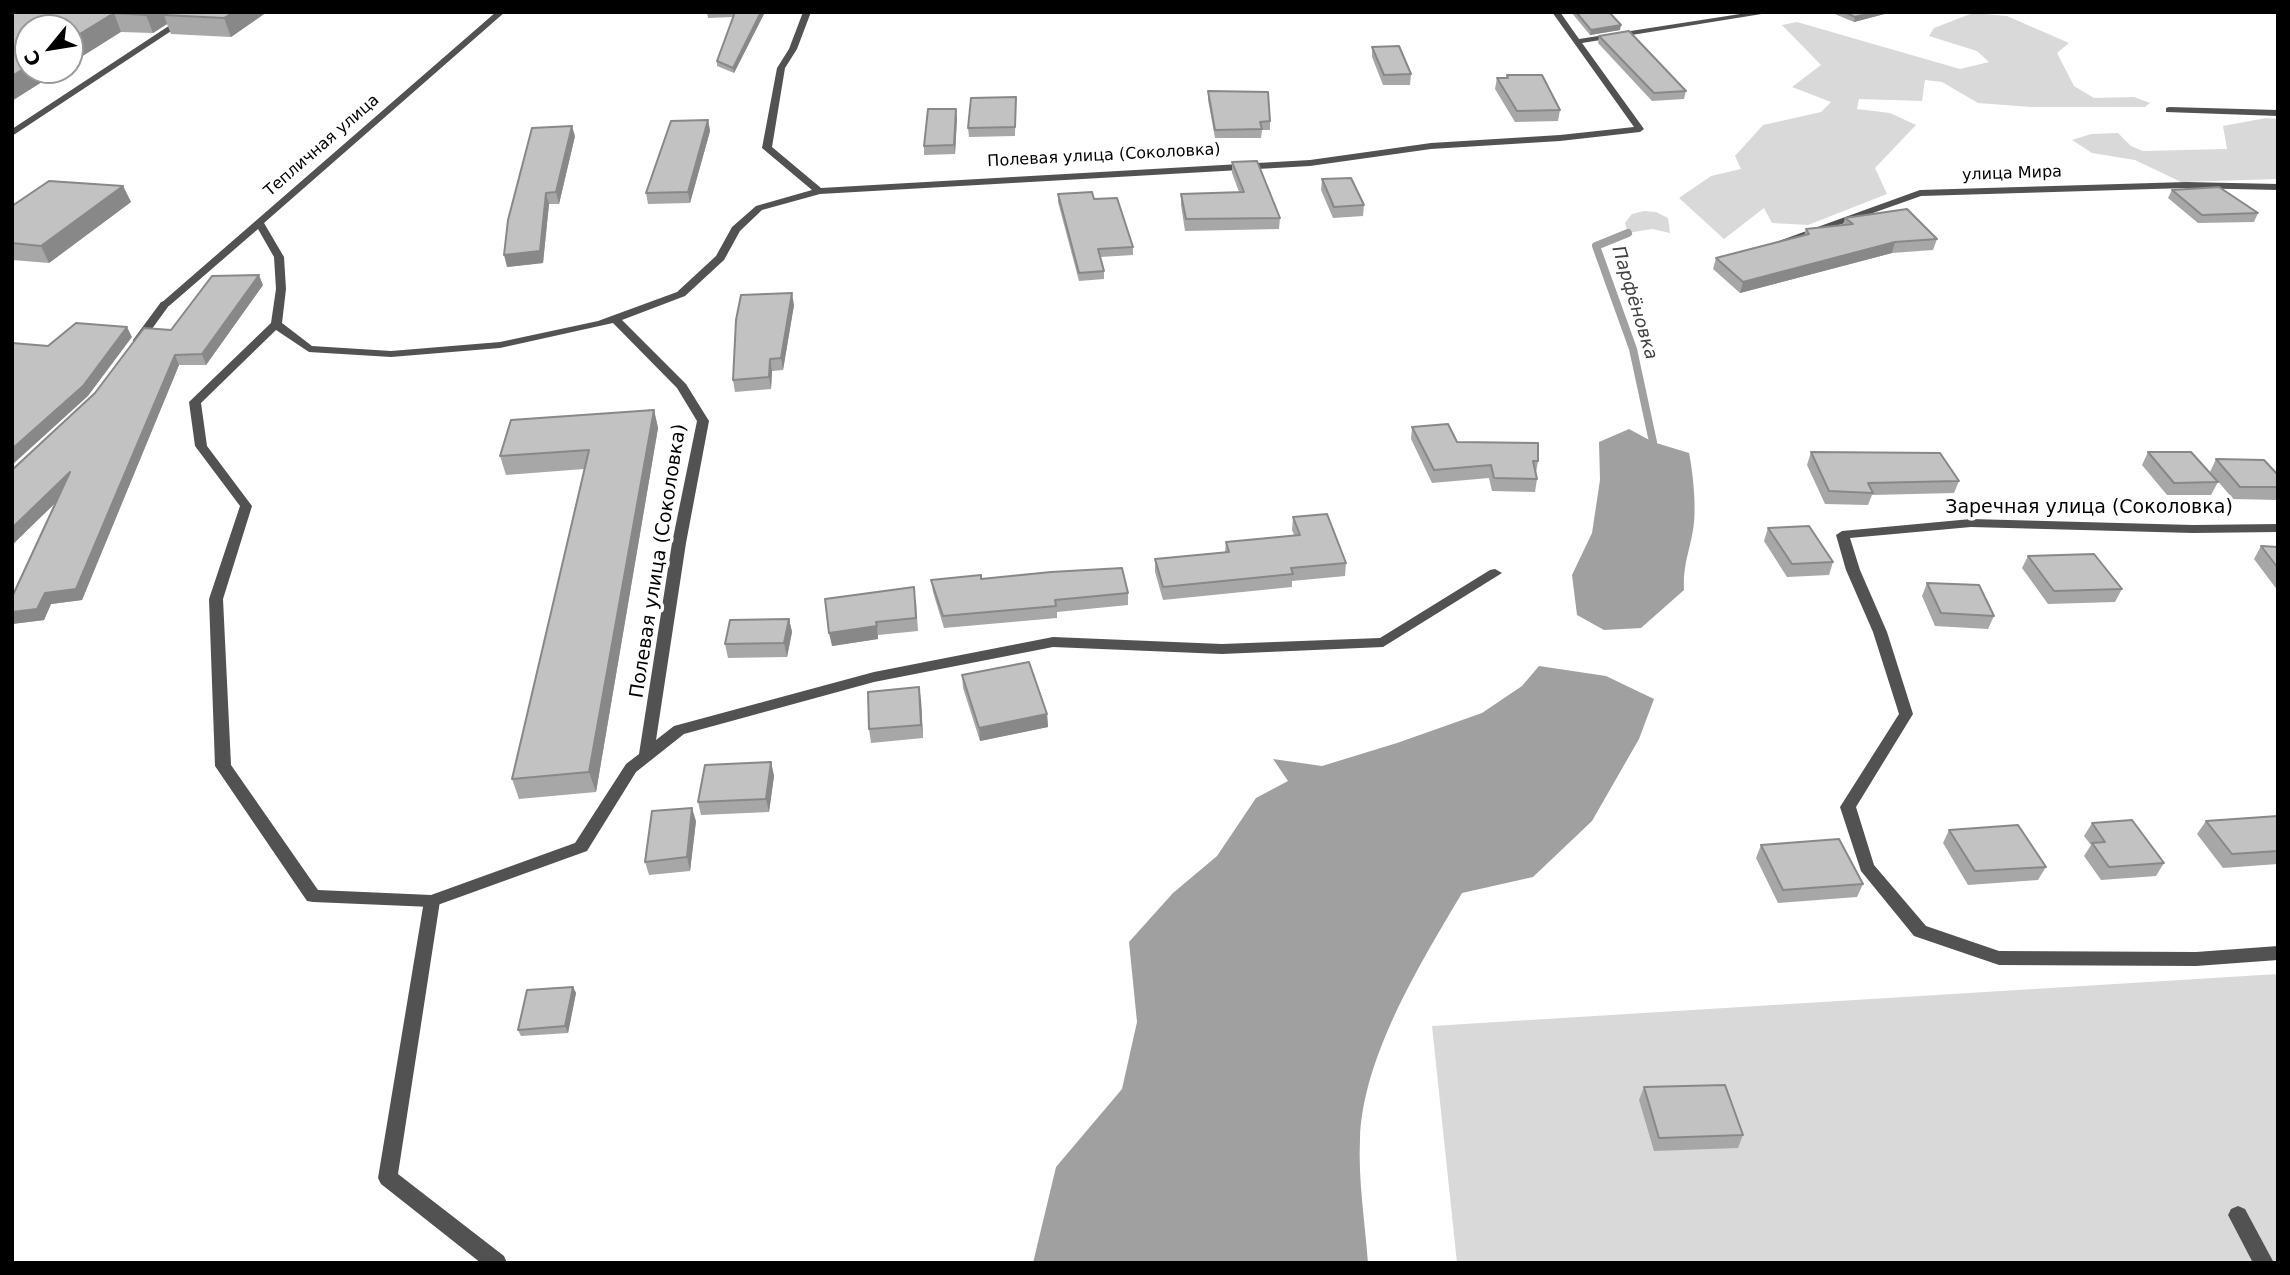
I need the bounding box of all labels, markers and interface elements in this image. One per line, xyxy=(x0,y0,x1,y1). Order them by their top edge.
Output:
north arrow xyxy=(14,14,84,84)
text: С xyxy=(20,47,46,70)
street label: Тепличная улица xyxy=(261,91,383,201)
street label: Полевая улица (Соколовка) xyxy=(987,140,1221,172)
street label: улица Мира xyxy=(1962,163,2062,185)
water label: Парфёновка xyxy=(1606,244,1662,362)
street label: Полевая улица (Соколовка) xyxy=(626,422,692,700)
street label: Заречная улица (Соколовка) xyxy=(1945,497,2233,519)

